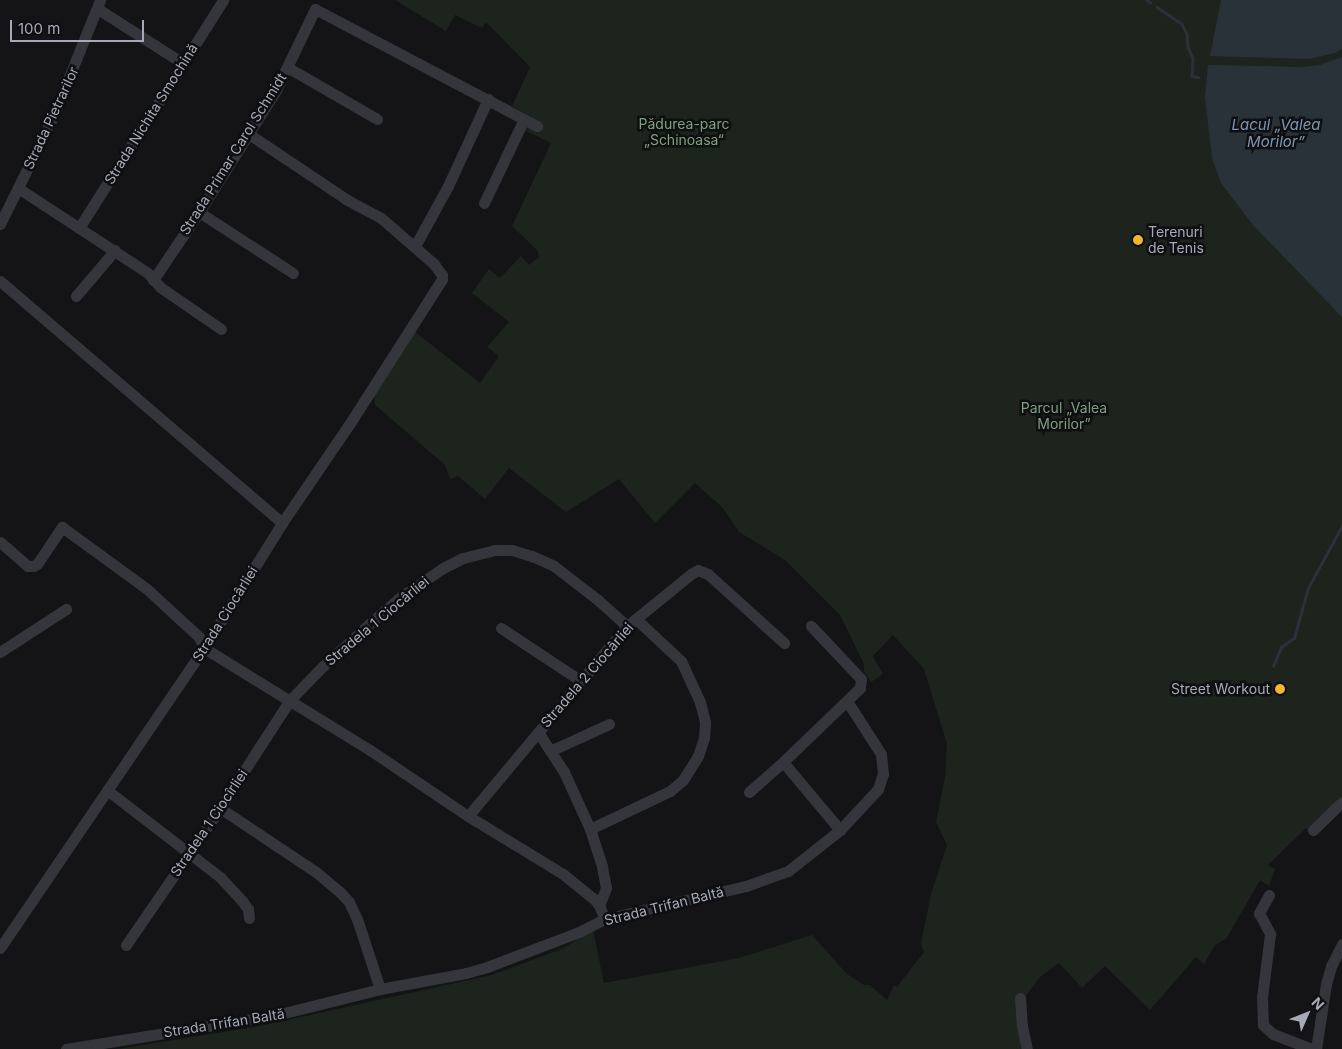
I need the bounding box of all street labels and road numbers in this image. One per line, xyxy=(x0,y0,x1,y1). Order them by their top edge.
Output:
street label: Strada Nichita Smochină xyxy=(101,41,201,187)
street label: Strada Pietrarilor xyxy=(20,64,82,172)
street label: Strada Primar Carol Schmidt xyxy=(176,70,290,238)
street label: Strada Ciocârliei xyxy=(189,563,261,665)
street label: Stradela 1 Ciocârliei xyxy=(322,573,432,669)
street label: Stradela 2 Ciocârliei xyxy=(537,619,637,731)
street label: Stradela 1 Ciocîrliei xyxy=(167,766,251,880)
street label: Strada Trifan Baltă xyxy=(603,883,725,929)
street label: Strada Trifan Baltă xyxy=(162,1005,286,1041)

